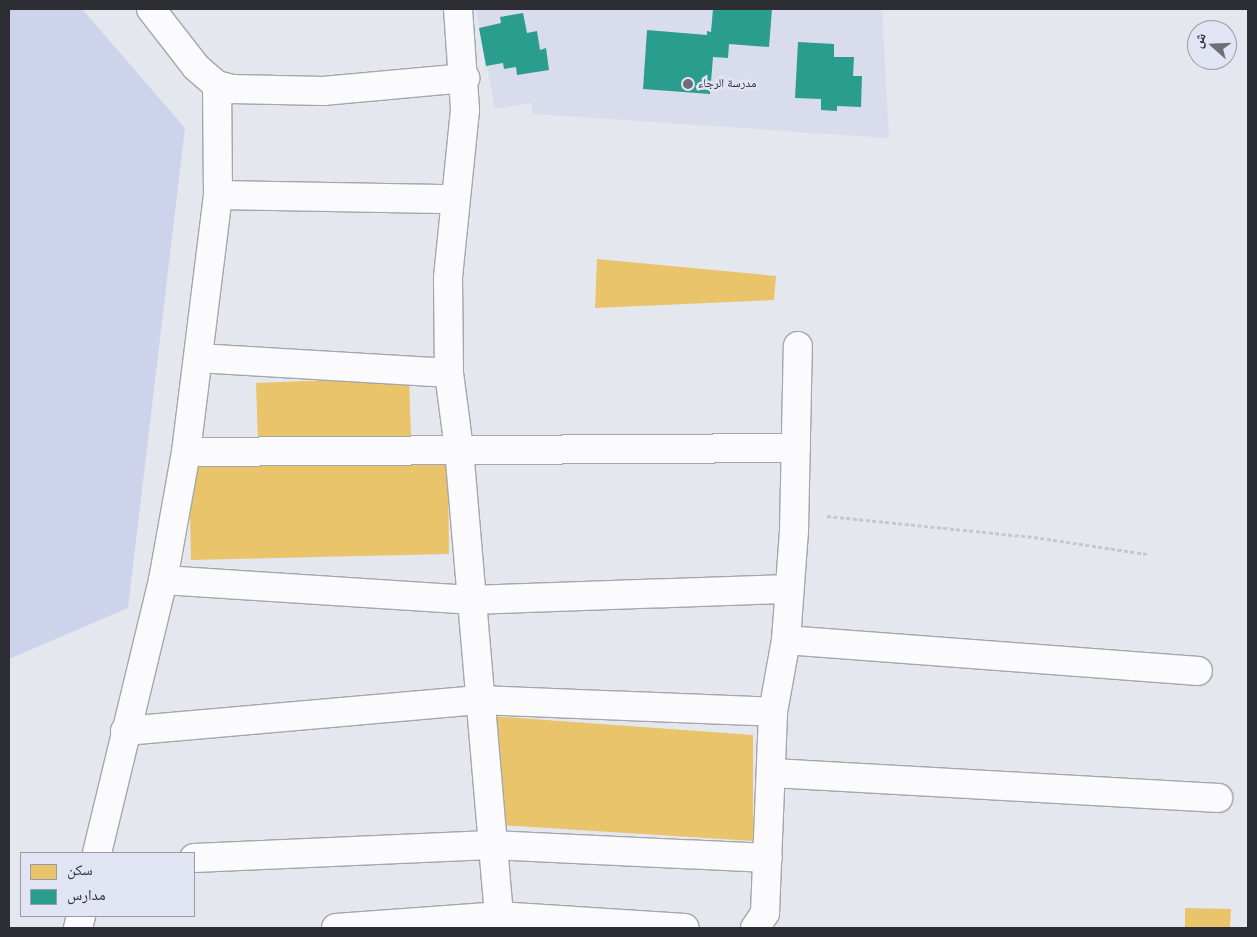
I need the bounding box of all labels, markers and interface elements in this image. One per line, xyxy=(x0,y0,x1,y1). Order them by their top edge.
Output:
north arrow xyxy=(1187,20,1237,70)
text: ش xyxy=(1188,30,1210,50)
place label: مدرسة الرجاء xyxy=(698,77,756,91)
marker: مدرسة الرجاء xyxy=(682,78,694,90)
legend xyxy=(20,852,195,917)
text: سكن xyxy=(67,860,93,880)
text: مدارس xyxy=(67,885,106,905)

